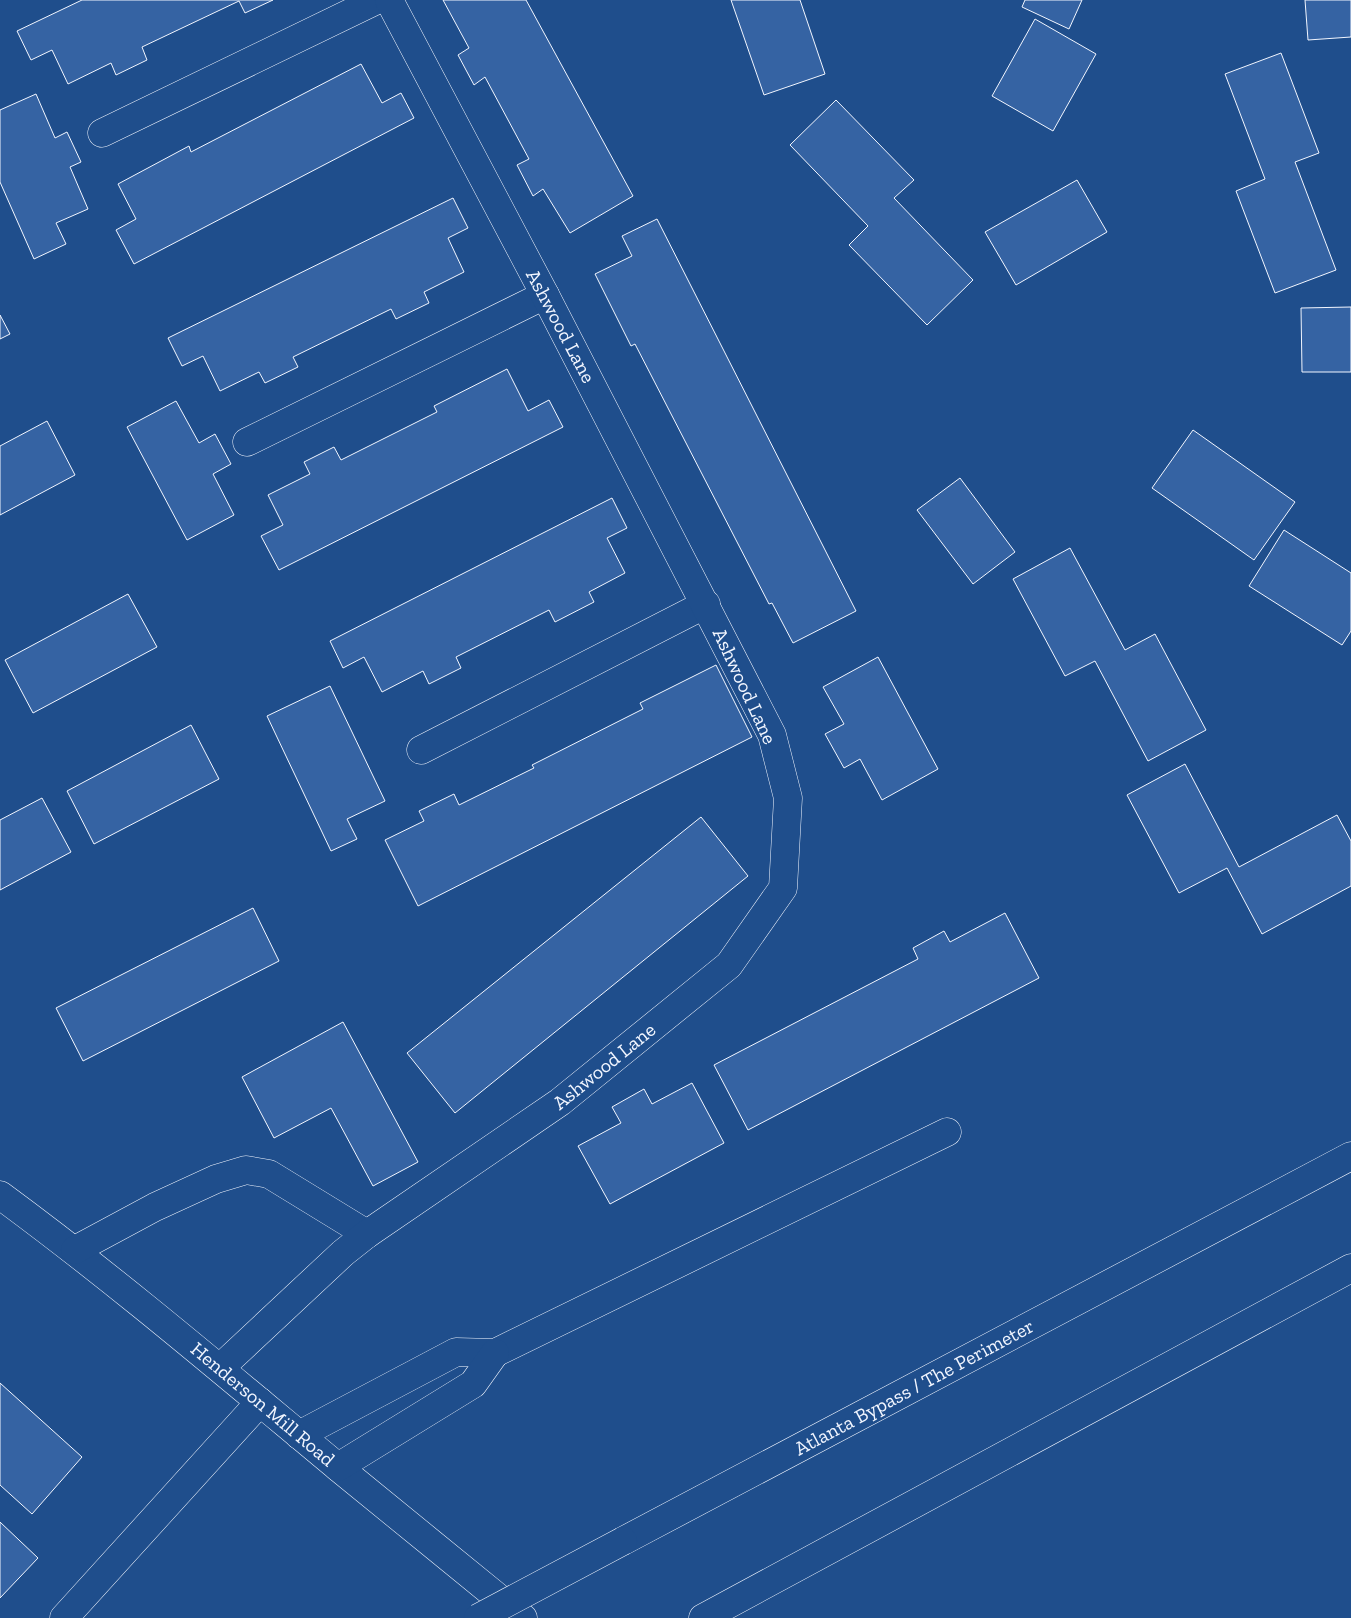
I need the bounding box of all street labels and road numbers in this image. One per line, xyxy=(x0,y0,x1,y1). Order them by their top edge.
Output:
street label: Ashwood Lane xyxy=(521,265,601,387)
street label: Ashwood Lane xyxy=(708,624,782,748)
street label: Ashwood Lane xyxy=(548,1017,660,1115)
street label: Atlanta Bypass / The Perimeter xyxy=(790,1314,1038,1460)
street label: Henderson Mill Road xyxy=(186,1337,340,1471)

